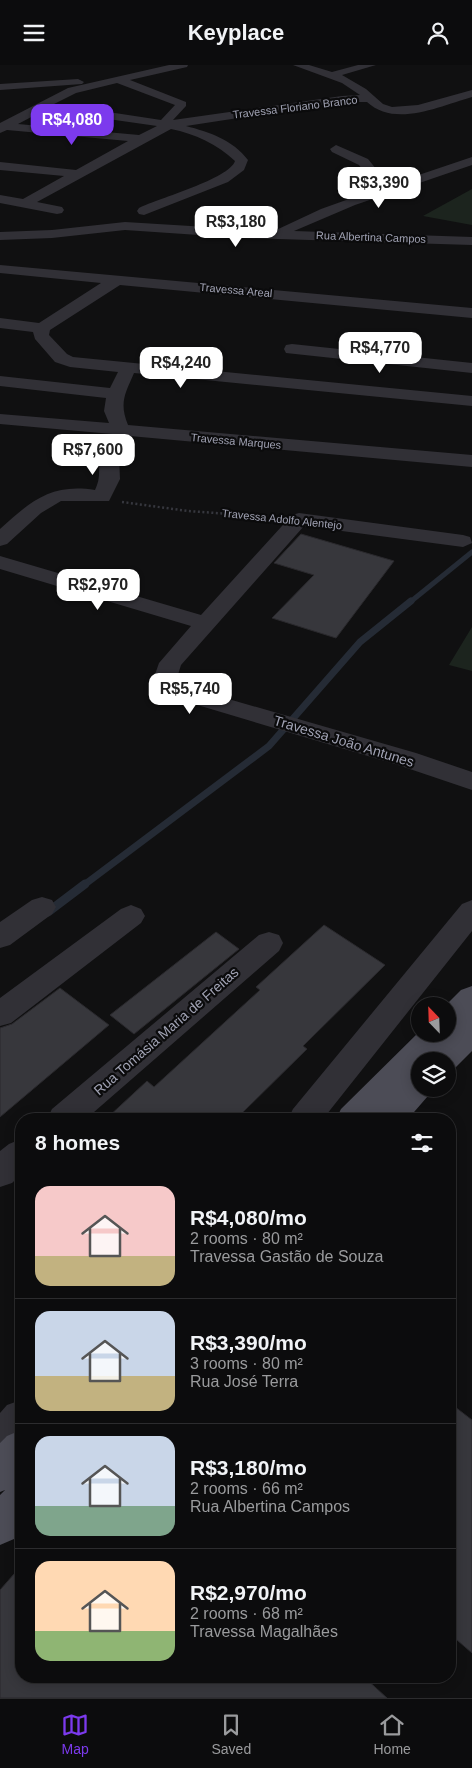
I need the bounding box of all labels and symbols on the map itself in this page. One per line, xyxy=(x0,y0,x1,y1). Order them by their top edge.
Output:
street label: Travessa Floriano Branco xyxy=(232,93,358,121)
pin: R$4,080 xyxy=(26,103,118,146)
pin: R$3,390 xyxy=(333,167,425,209)
pin: R$3,180 xyxy=(190,205,282,248)
street label: Rua Albertina Campos xyxy=(316,229,427,245)
street label: Travessa Areal xyxy=(199,281,273,299)
pin: R$4,770 xyxy=(334,331,426,374)
pin: R$4,240 xyxy=(135,347,227,389)
street label: Travessa Marques xyxy=(190,431,282,451)
pin: R$7,600 xyxy=(47,433,139,476)
street label: Travessa Adolfo Alentejo xyxy=(221,507,343,531)
pin: R$2,970 xyxy=(52,569,144,611)
pin: R$5,740 xyxy=(144,673,236,715)
street label: Travessa João Antunes xyxy=(272,712,416,770)
street label: Rua Tomásia Maria de Freitas xyxy=(90,964,242,1098)
north arrow xyxy=(411,997,456,1043)

